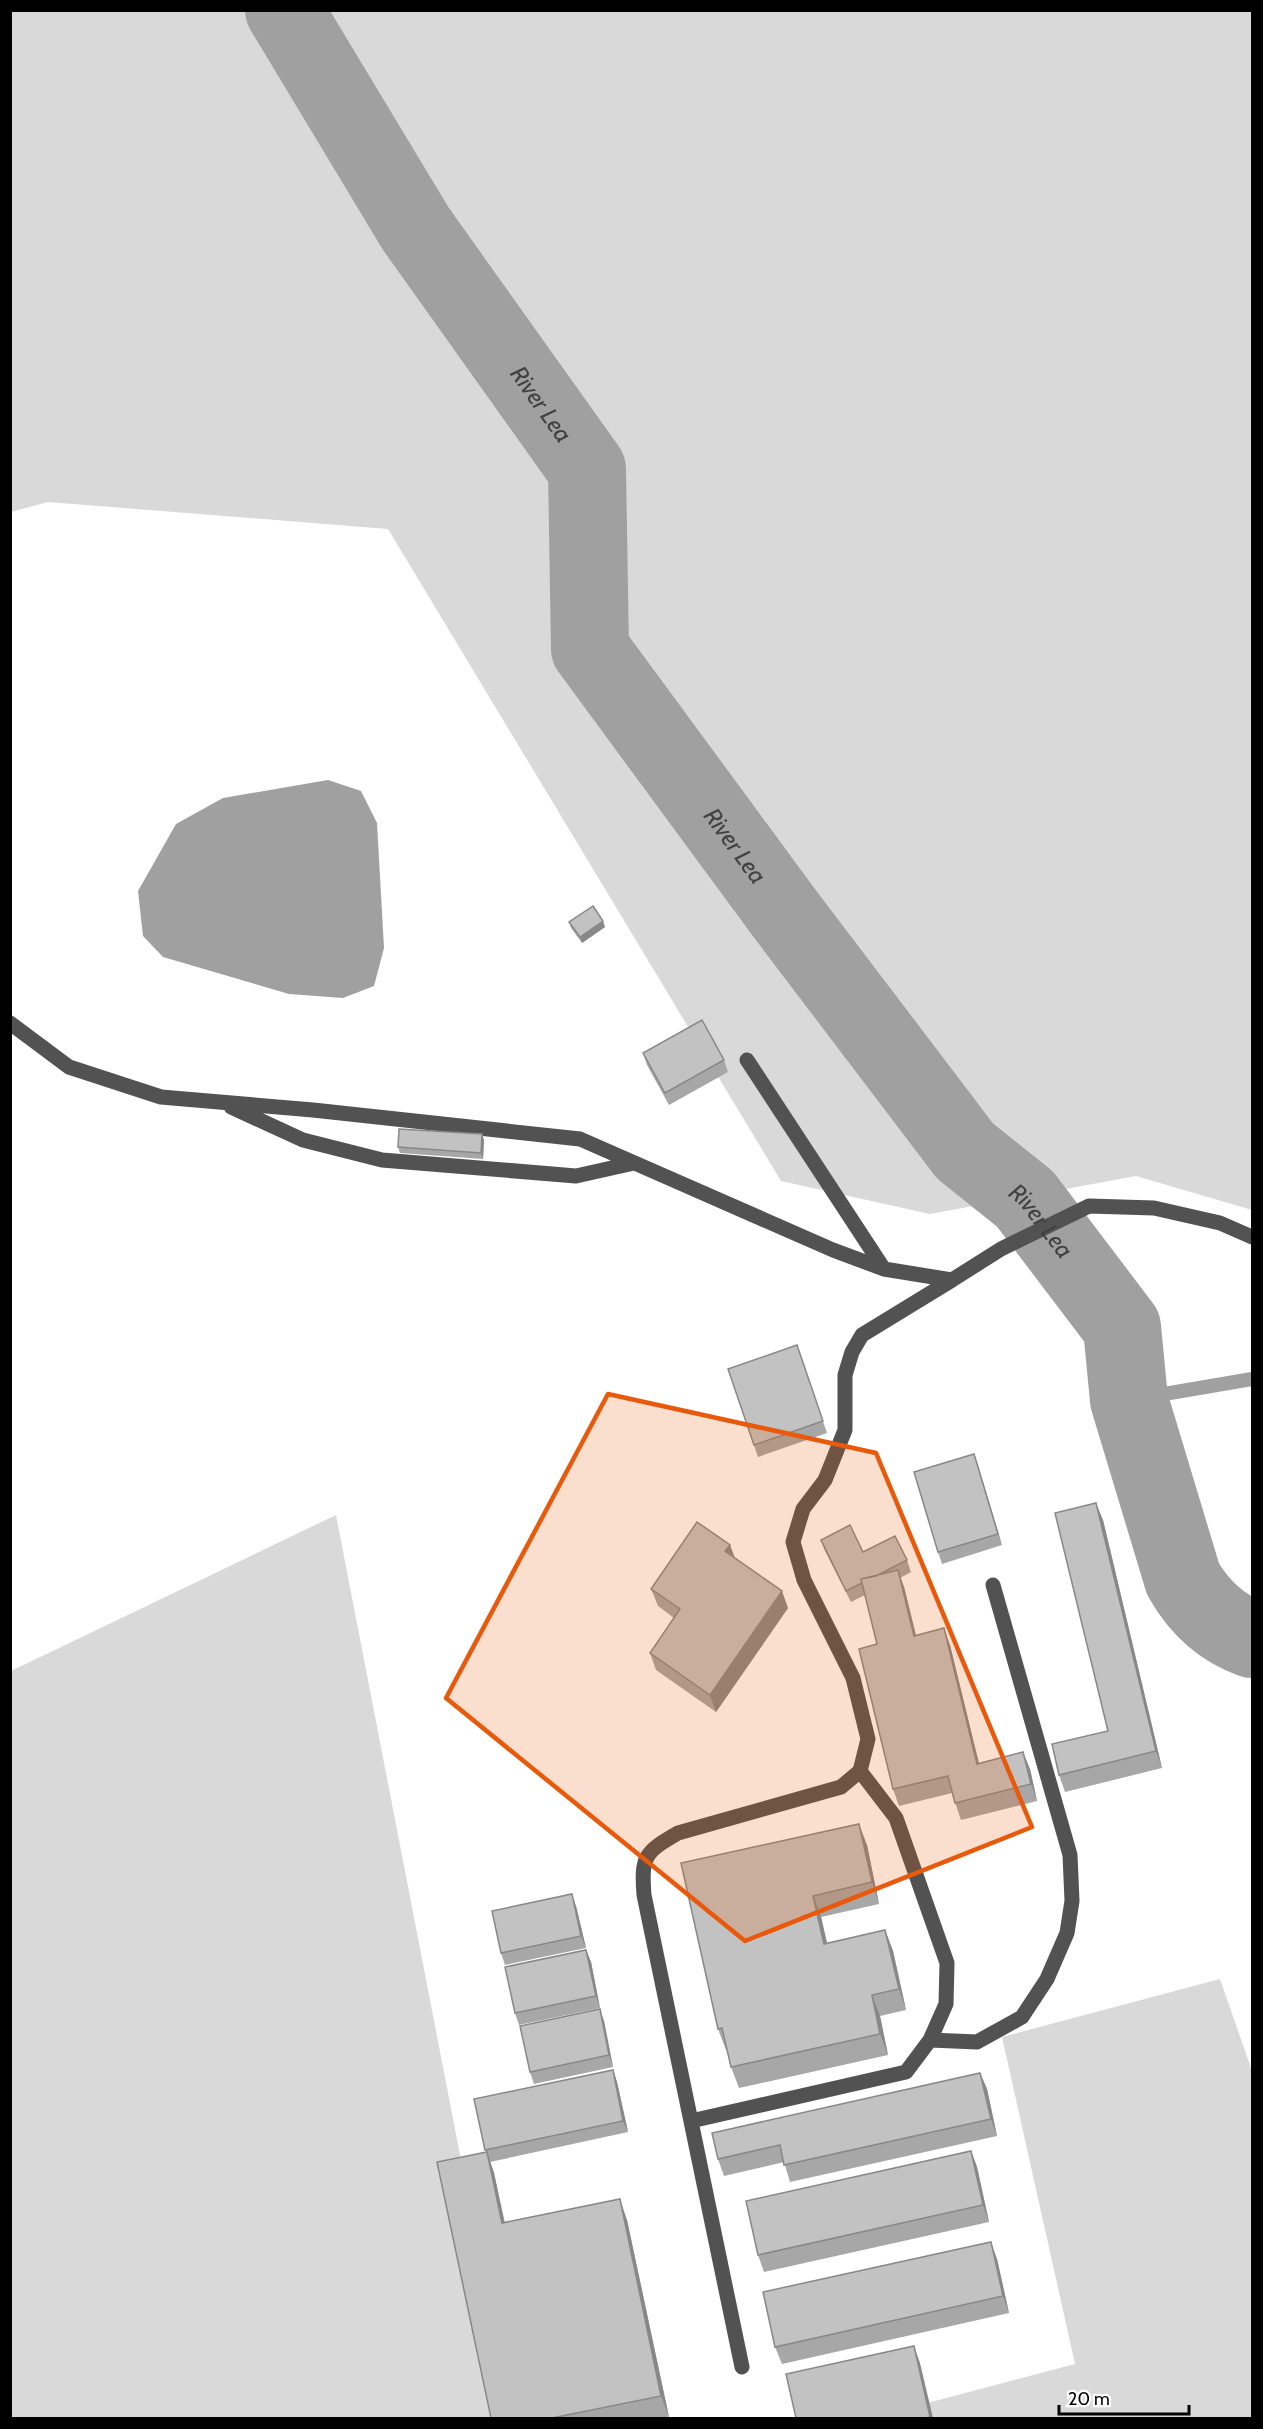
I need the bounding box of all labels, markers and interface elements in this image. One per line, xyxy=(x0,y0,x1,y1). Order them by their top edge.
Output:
water label: River Lea xyxy=(504,360,578,448)
water label: River Lea xyxy=(698,802,773,889)
water label: River Lea xyxy=(1003,1177,1080,1264)
scale bar xyxy=(1059,2378,1190,2416)
text: 20 m xyxy=(1068,2388,1110,2410)

